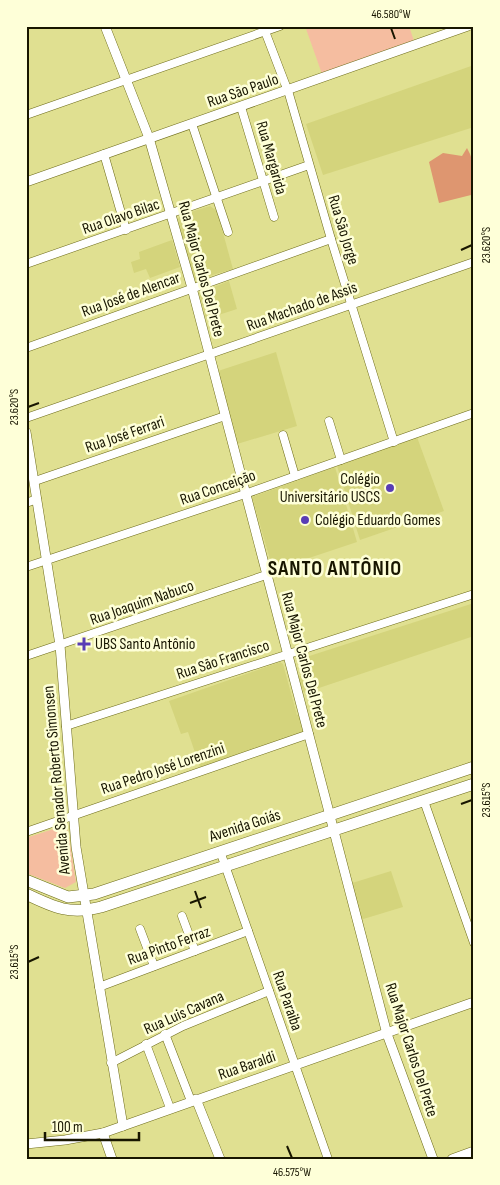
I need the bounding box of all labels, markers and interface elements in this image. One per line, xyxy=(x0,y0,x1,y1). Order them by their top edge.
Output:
text: 46.580°W xyxy=(371,7,411,22)
street label: Rua São Paulo xyxy=(205,70,281,112)
street label: Rua Margarida xyxy=(251,119,291,197)
street label: Rua São Jorge xyxy=(323,193,363,267)
street label: Rua Olavo Bilac xyxy=(80,195,162,239)
street label: Rua Major Carlos Del Prete xyxy=(174,199,228,339)
text: 23.620°S xyxy=(479,227,494,263)
street label: Rua José de Alencar xyxy=(79,268,183,322)
street label: Rua Machado de Assis xyxy=(244,278,360,336)
text: 23.620°S xyxy=(7,389,22,425)
street label: Rua José Ferrari xyxy=(83,413,167,457)
street label: Rua Conceição xyxy=(178,466,258,510)
place label: Colégio Universitário USCS xyxy=(280,470,380,507)
marker: Colégio Universitário USCS xyxy=(384,482,396,494)
place label: Colégio Eduardo Gomes xyxy=(315,511,441,530)
marker: Colégio Eduardo Gomes xyxy=(299,514,311,526)
district label: SANTO ANTÔNIO xyxy=(268,556,402,581)
street label: Rua Joaquim Nabuco xyxy=(88,576,196,630)
street label: Rua Major Carlos Del Prete xyxy=(277,590,331,730)
place label: UBS Santo Antônio xyxy=(95,635,195,654)
street label: Rua São Francisco xyxy=(174,636,272,684)
marker: UBS Santo Antônio xyxy=(77,637,91,651)
street label: Avenida Senador Roberto Simonsen xyxy=(39,685,75,876)
street label: Rua Pedro José Lorenzini xyxy=(99,739,227,799)
text: 23.615°S xyxy=(479,783,494,817)
street label: Avenida Goiás xyxy=(206,805,283,847)
street label: Rua Pinto Ferraz xyxy=(125,922,213,970)
text: 23.615°S xyxy=(7,945,22,979)
street label: Rua Paraiba xyxy=(268,969,306,1033)
street label: Rua Major Carlos Del Prete xyxy=(380,981,442,1119)
street label: Rua Luis Cavana xyxy=(141,987,227,1039)
street label: Rua Baraldi xyxy=(216,1047,278,1085)
scale bar xyxy=(45,1110,139,1142)
text: 100 m xyxy=(52,1118,83,1137)
text: 46.575°W xyxy=(273,1165,311,1180)

